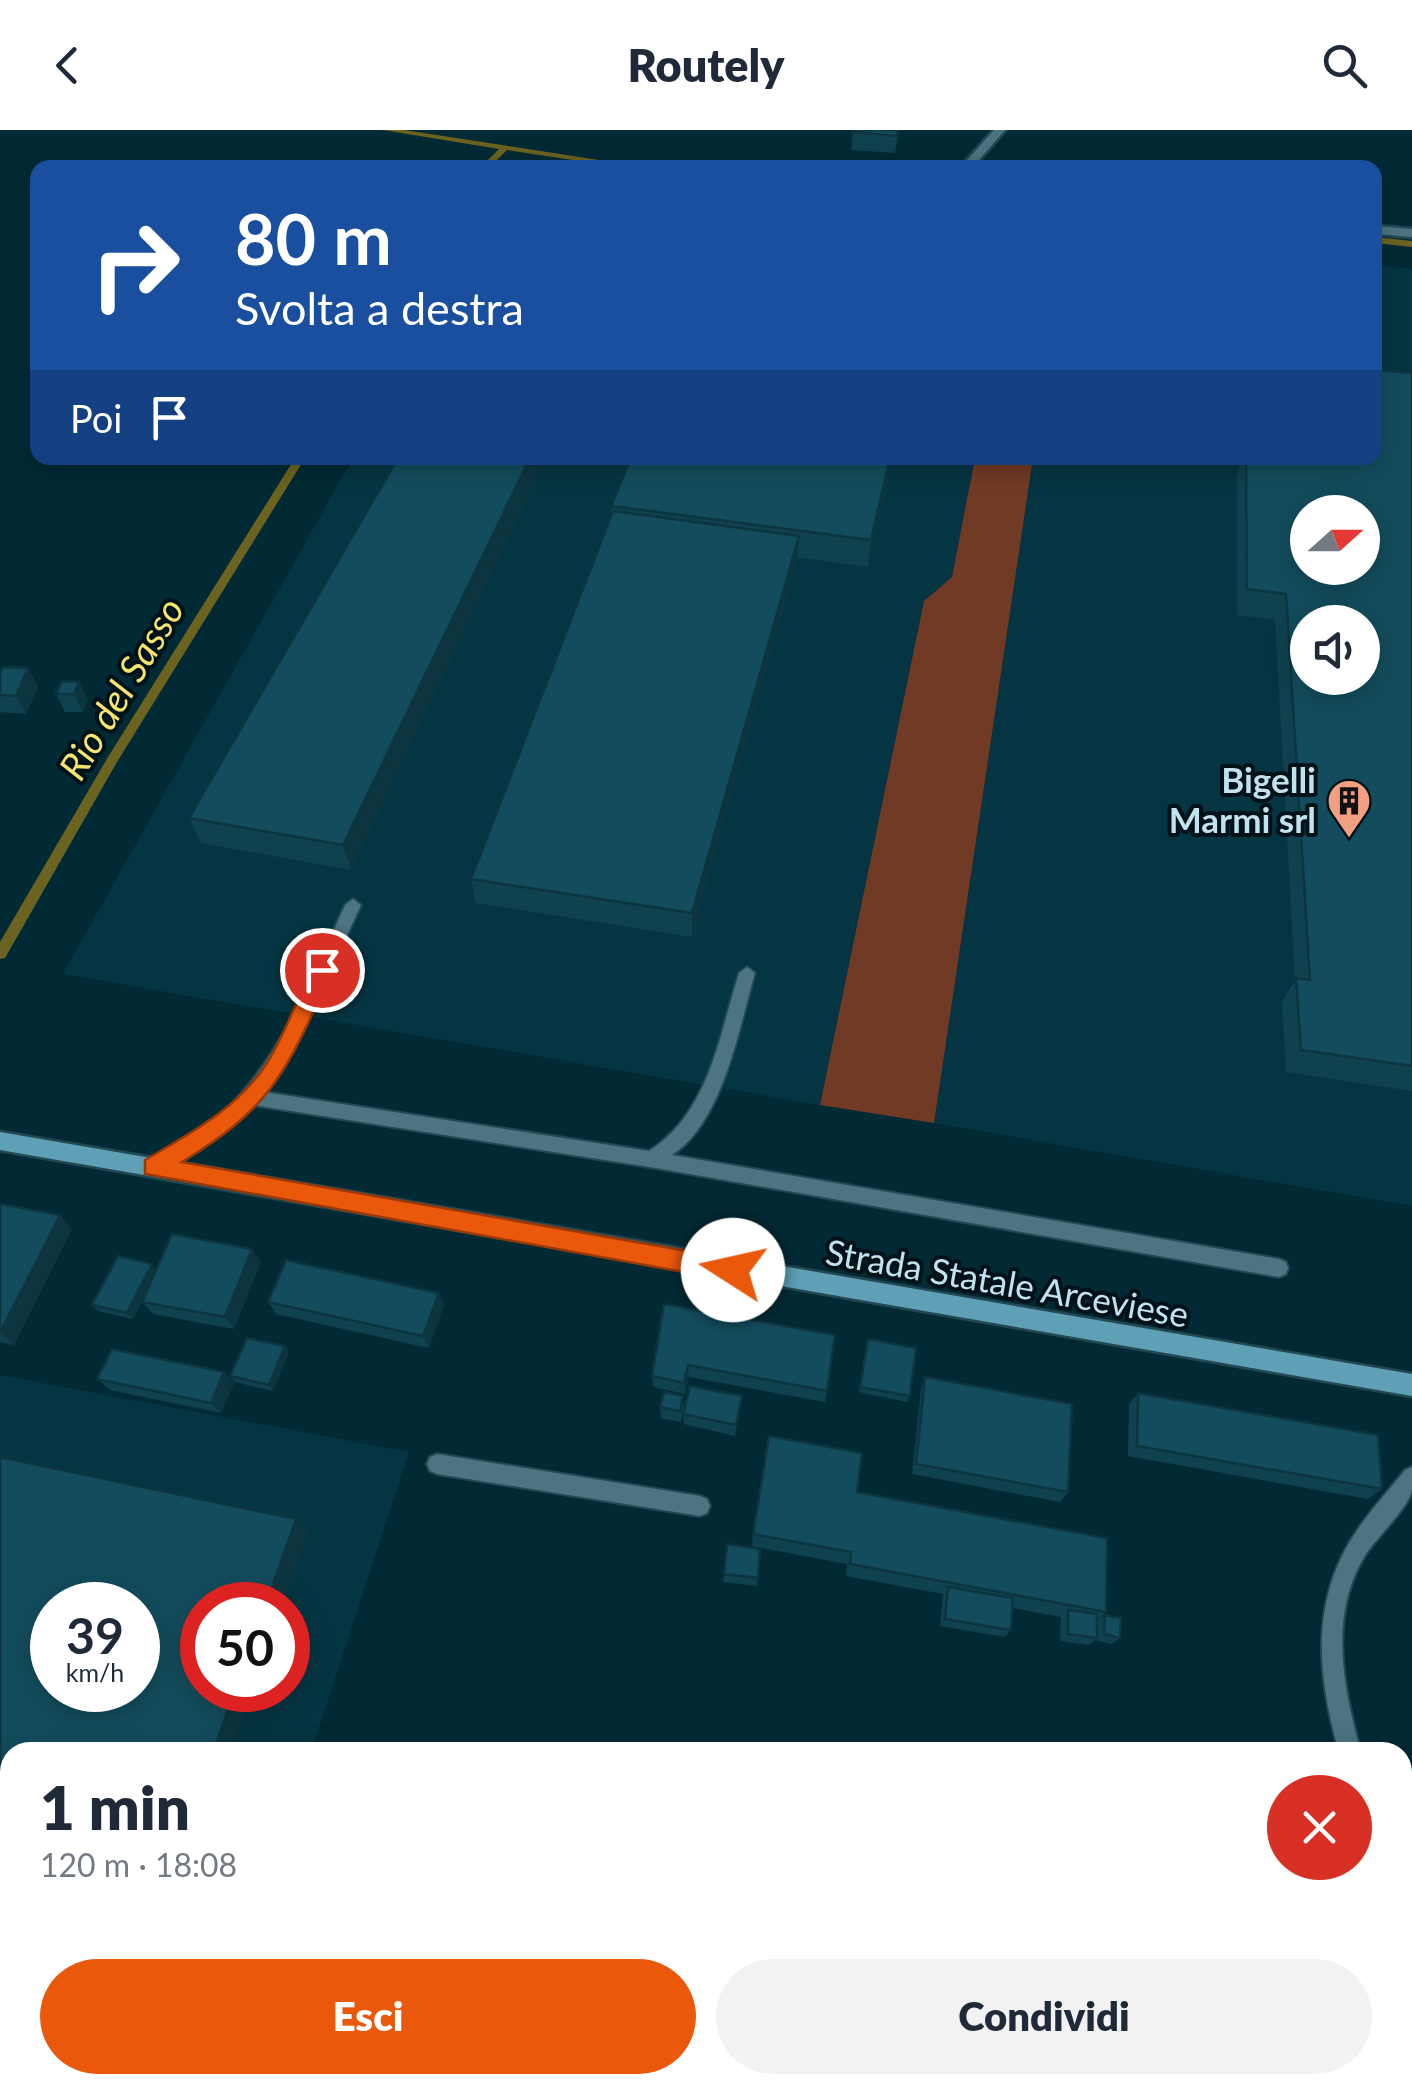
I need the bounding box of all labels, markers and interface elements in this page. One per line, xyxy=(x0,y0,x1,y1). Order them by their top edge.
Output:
icon: back xyxy=(40,38,95,93)
text: Routely xyxy=(627,38,785,92)
icon: search xyxy=(1317,38,1372,93)
text: 80 m xyxy=(235,196,392,280)
icon: right xyxy=(70,200,200,330)
text: Svolta a destra xyxy=(235,281,524,335)
icon: arrive xyxy=(142,390,197,445)
text: Poi xyxy=(70,395,122,441)
north arrow xyxy=(1290,495,1380,585)
map controls xyxy=(1290,495,1380,695)
water label: Rio del Sasso xyxy=(48,589,192,787)
button: sound xyxy=(1290,605,1380,695)
place label: Bigelli Marmi srl xyxy=(1169,758,1316,840)
building icon: Bigelli Marmi srl xyxy=(1326,778,1372,839)
pin xyxy=(280,928,365,1013)
icon: arrive xyxy=(295,943,350,998)
position arrow xyxy=(681,1218,785,1322)
street label: Strada Statale Arceviese xyxy=(823,1229,1192,1335)
speed limit sign: 50 xyxy=(180,1582,310,1712)
text: 39 xyxy=(66,1605,124,1665)
text: km/h xyxy=(66,1657,124,1687)
text: 1 min xyxy=(40,1771,190,1843)
button: close xyxy=(1267,1775,1372,1880)
text: 120 m · 18:08 xyxy=(40,1845,237,1884)
button: Esci xyxy=(40,1959,696,2074)
button: Condividi xyxy=(716,1959,1372,2074)

